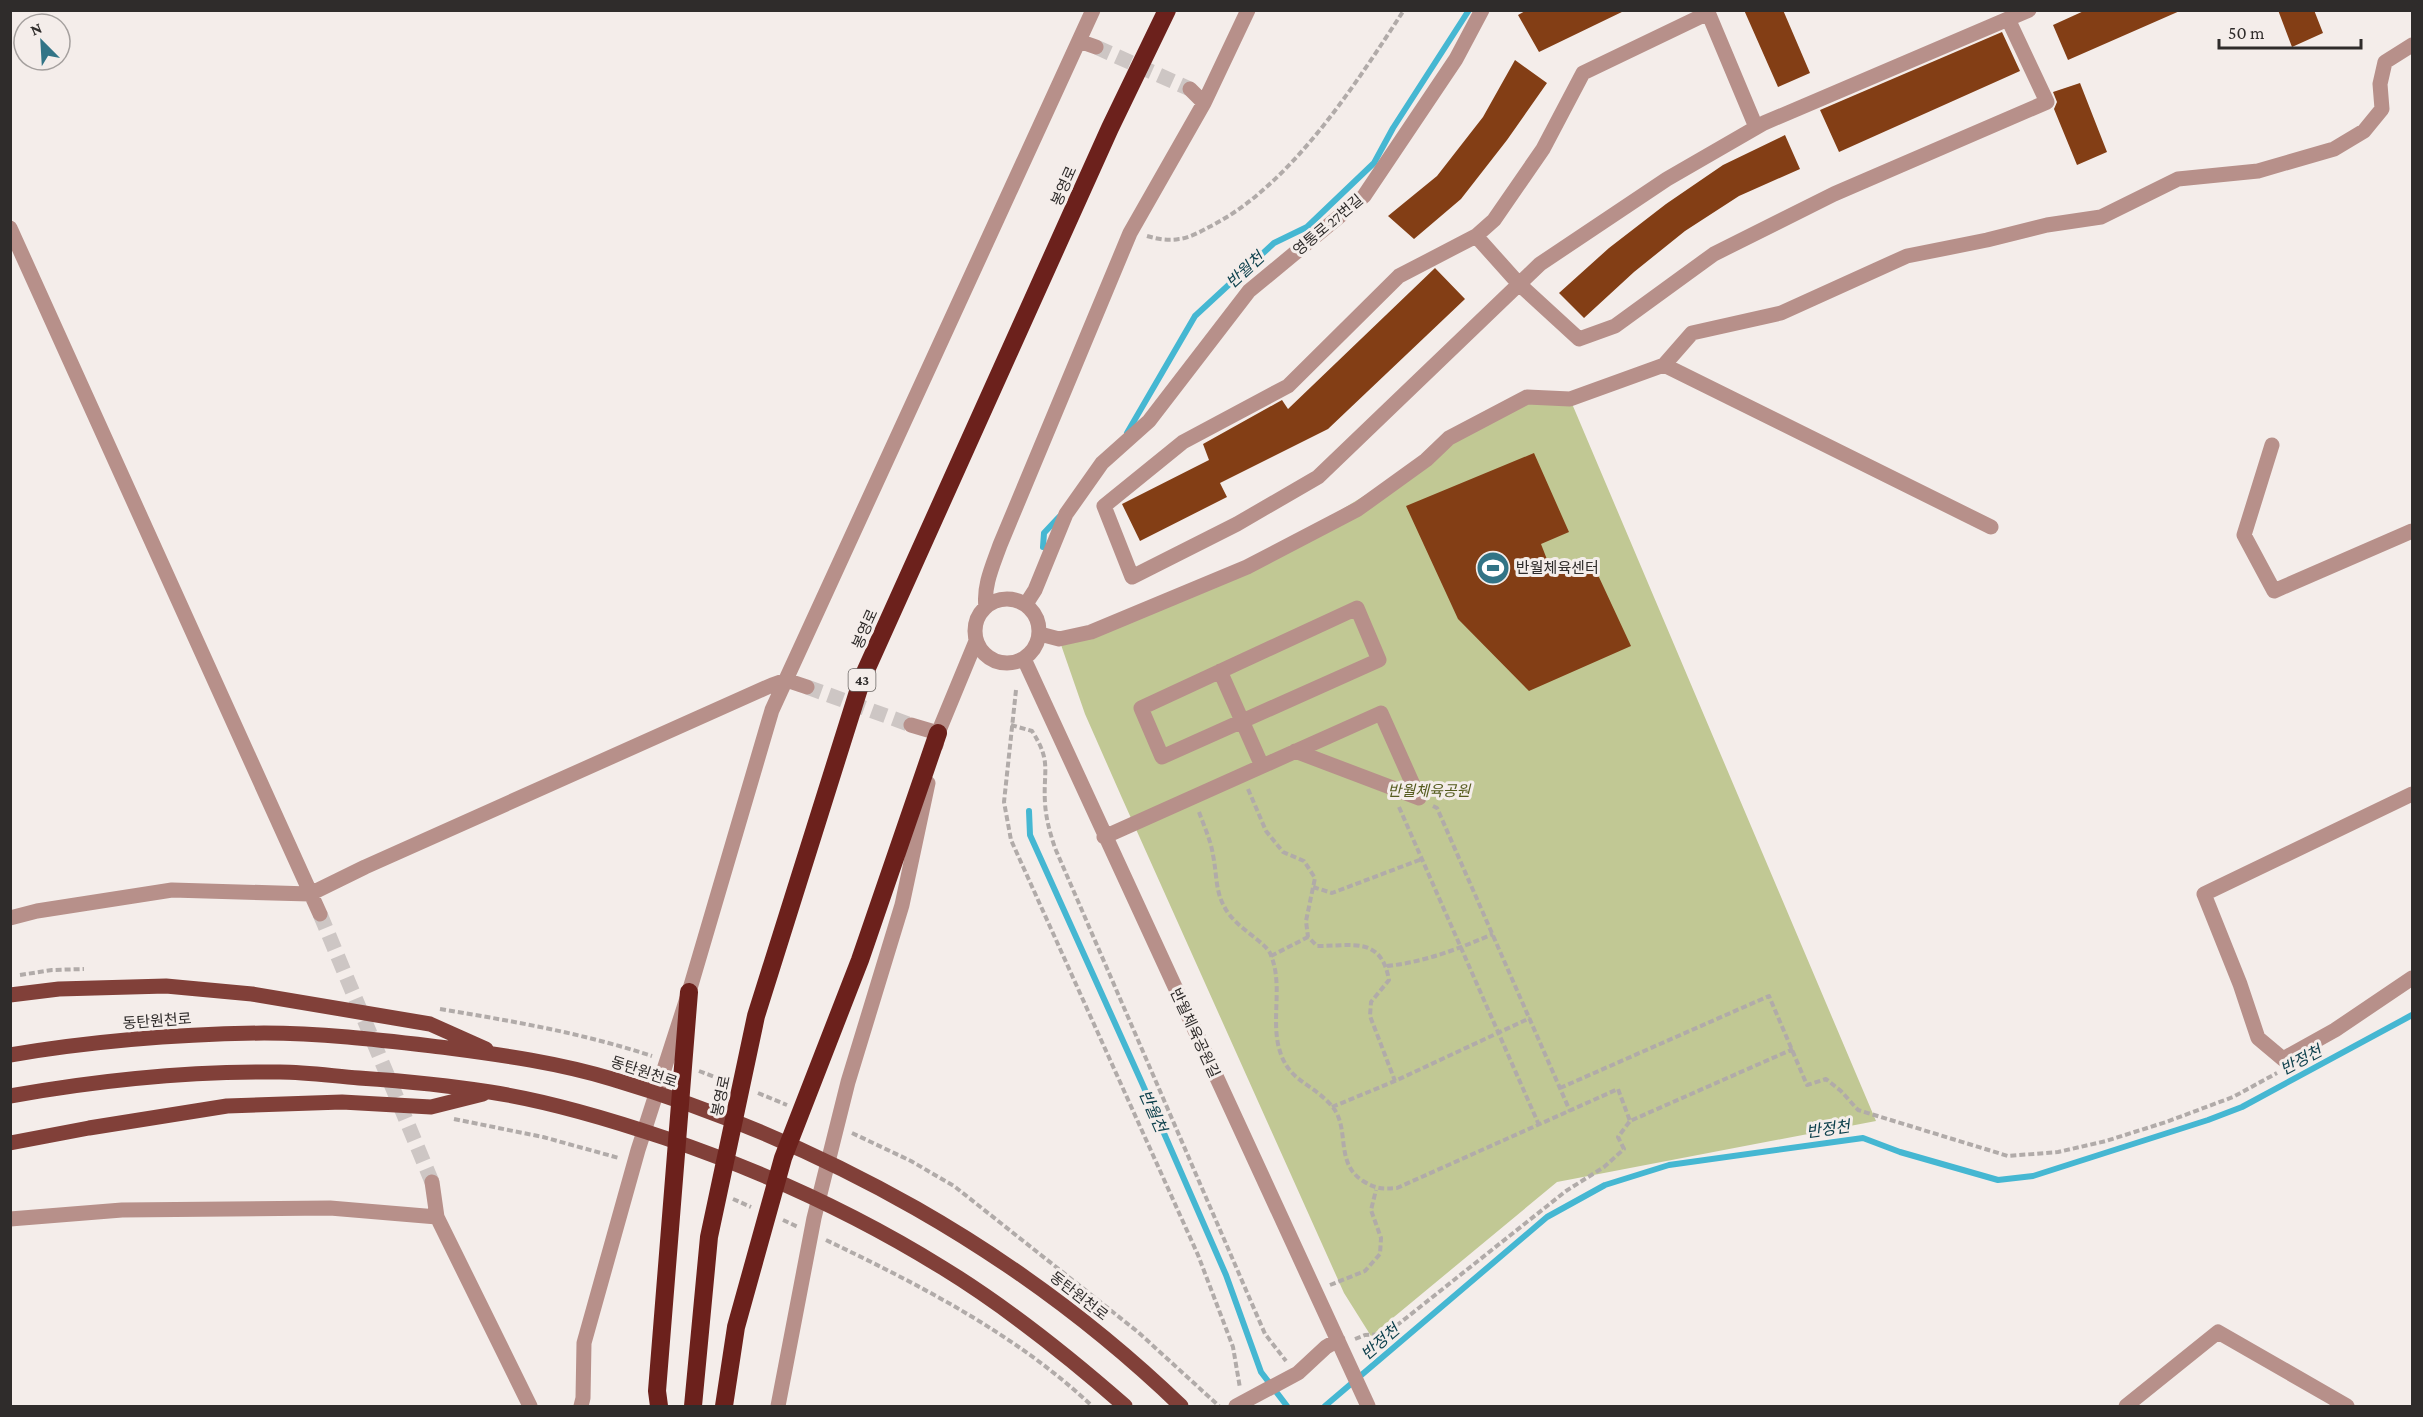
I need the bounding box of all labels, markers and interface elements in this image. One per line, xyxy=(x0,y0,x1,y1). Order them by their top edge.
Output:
north arrow xyxy=(12,12,72,72)
scale bar xyxy=(2219,12,2362,50)
text: N xyxy=(28,19,45,39)
text: 50 m xyxy=(2228,23,2265,43)
street label: 봉영로 xyxy=(1048,164,1080,208)
street label: 영통로 27번길 xyxy=(1290,191,1366,259)
water label: 반월천 xyxy=(1223,247,1269,291)
sports icon: 반월체육센터 xyxy=(1475,550,1511,586)
place label: 반월체육센터 xyxy=(1516,560,1599,576)
street label: 봉영로 xyxy=(849,607,881,651)
road number: 43 xyxy=(848,669,876,691)
park label: 반월체육공원 xyxy=(1388,783,1472,799)
street label: 반월체육공원길 xyxy=(1167,986,1223,1080)
street label: 동탄원천로 xyxy=(122,1010,192,1031)
water label: 반정천 xyxy=(2278,1041,2326,1078)
street label: 동탄원천로 xyxy=(609,1053,680,1090)
street label: 봉영로 xyxy=(709,1074,733,1118)
water label: 반월천 xyxy=(1136,1087,1171,1137)
water label: 반정천 xyxy=(1805,1117,1853,1140)
street label: 동탄원천로 xyxy=(1047,1268,1112,1324)
water label: 반정천 xyxy=(1358,1320,1404,1363)

